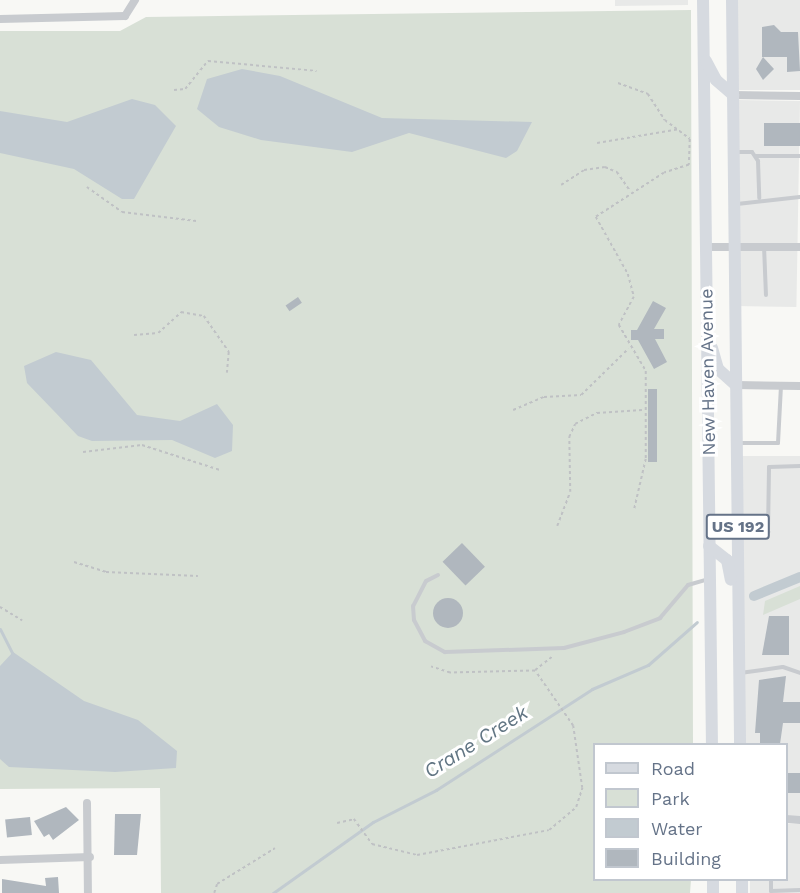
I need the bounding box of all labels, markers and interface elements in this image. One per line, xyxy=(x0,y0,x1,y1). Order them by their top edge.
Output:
street label: New Haven Avenue xyxy=(696,288,720,456)
road number: US 192 xyxy=(705,514,771,540)
water label: Crane Creek xyxy=(420,701,532,783)
legend xyxy=(593,743,788,881)
text: Road xyxy=(651,758,695,779)
text: Park xyxy=(651,788,690,809)
text: Water xyxy=(651,818,703,839)
text: Building xyxy=(651,848,721,869)

